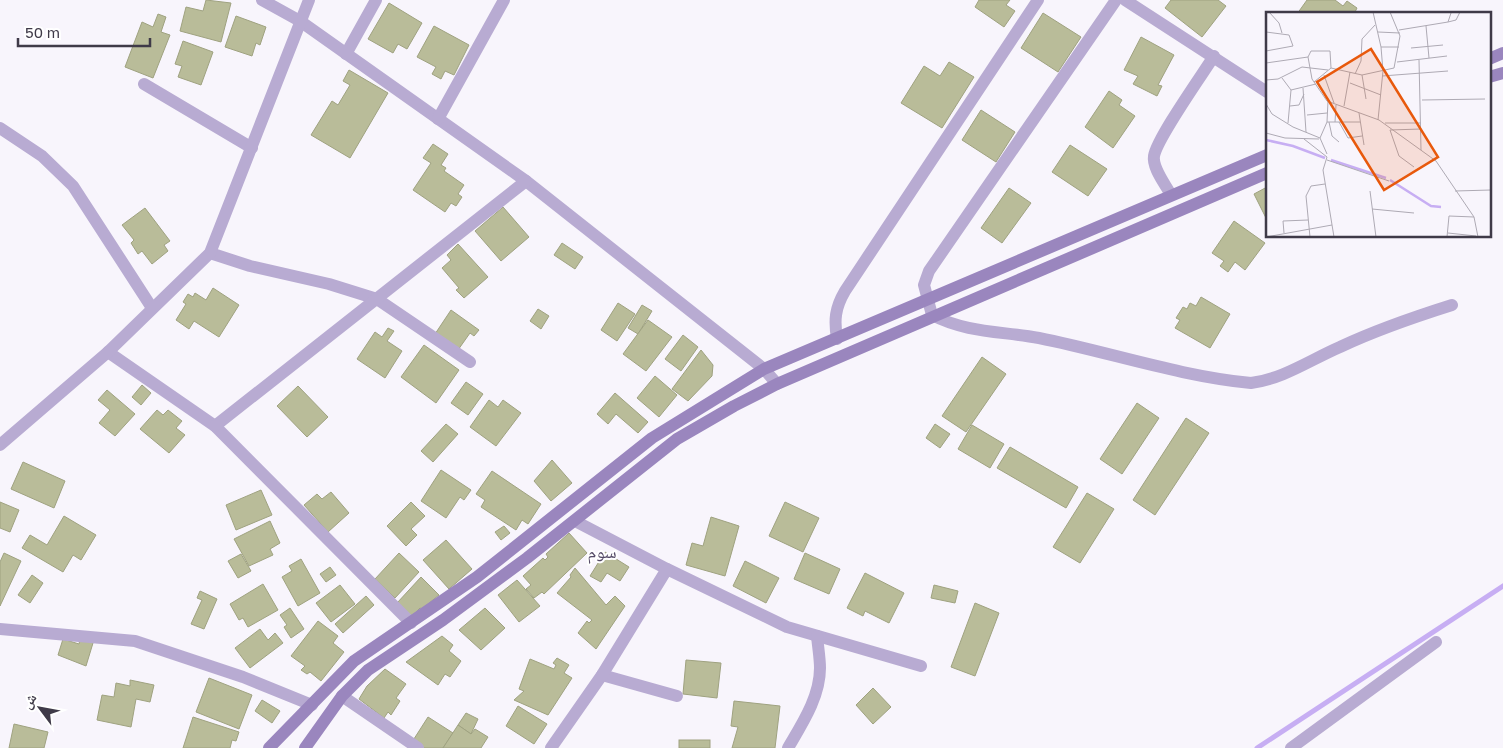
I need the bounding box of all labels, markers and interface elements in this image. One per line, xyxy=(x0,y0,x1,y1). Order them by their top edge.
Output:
inset map xyxy=(1266,12,1490,238)
scale bar xyxy=(18,15,150,47)
text: 50 m xyxy=(25,23,60,41)
district label: سوم xyxy=(587,540,617,564)
north arrow xyxy=(15,683,65,733)
text: ش xyxy=(17,690,41,712)

